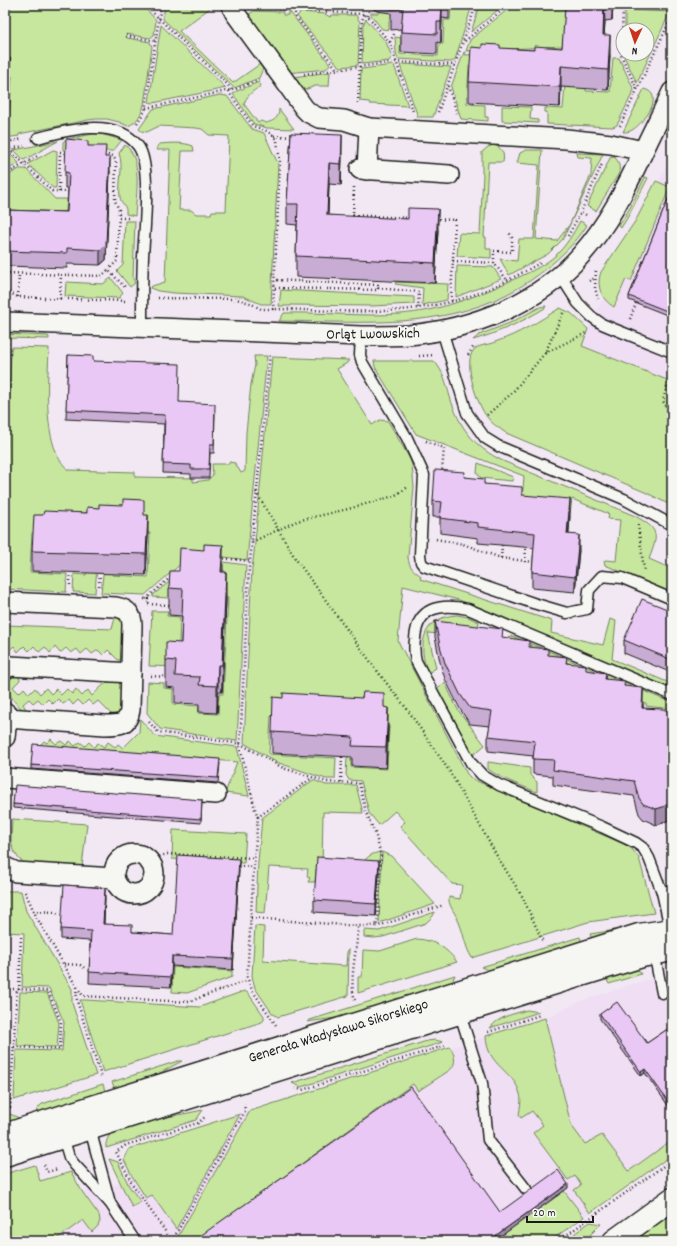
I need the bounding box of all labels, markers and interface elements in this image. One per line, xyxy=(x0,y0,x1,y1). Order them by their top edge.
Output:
north arrow xyxy=(615,22,655,62)
text: N xyxy=(631,42,638,58)
street label: Orląt Lwowskich xyxy=(326,323,420,347)
street label: Generała Władysława Sikorskiego xyxy=(246,994,432,1070)
scale bar xyxy=(527,1198,593,1224)
text: 20 m xyxy=(533,1205,556,1222)

